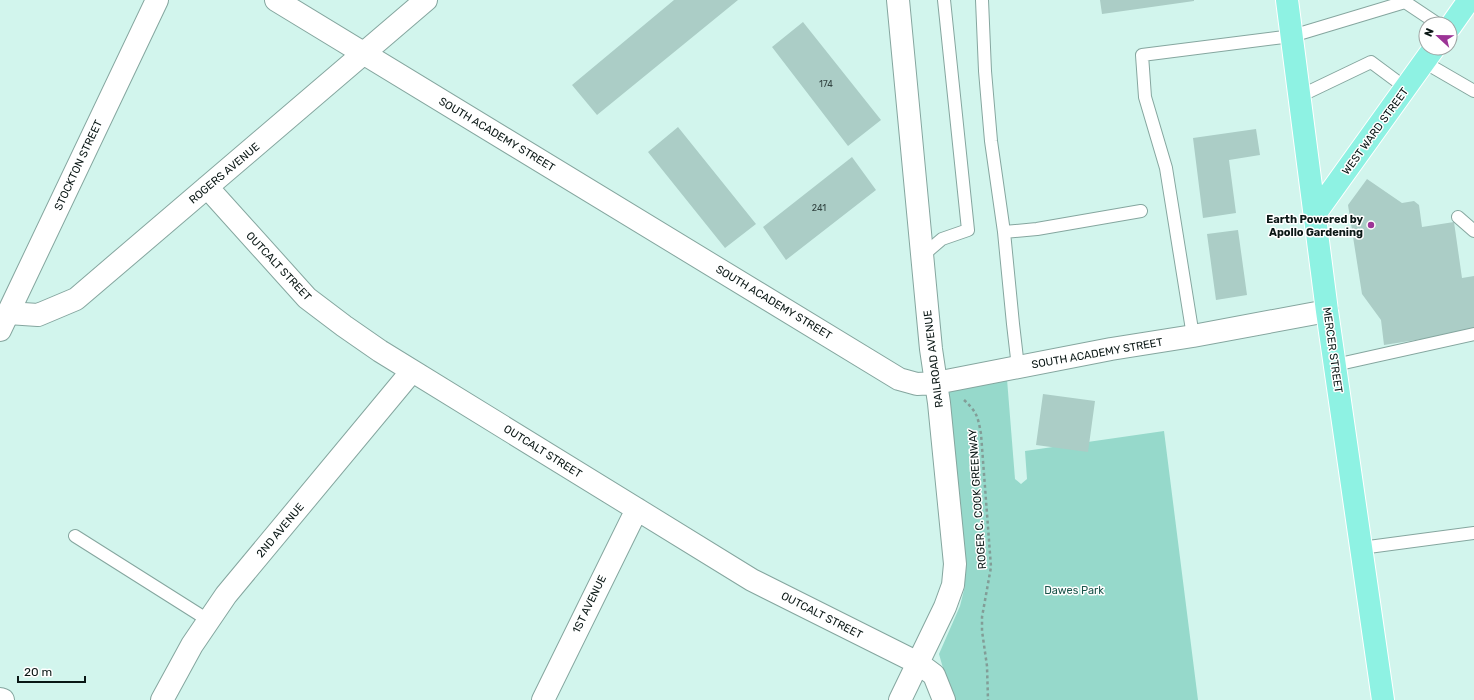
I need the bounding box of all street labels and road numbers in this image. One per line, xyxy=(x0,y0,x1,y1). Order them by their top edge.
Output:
street label: WEST WARD STREET xyxy=(1340,85,1412,177)
street label: SOUTH ACADEMY STREET xyxy=(436,95,558,175)
street label: STOCKTON STREET xyxy=(52,117,105,213)
street label: ROGERS AVENUE xyxy=(186,140,262,207)
street label: OUTCALT STREET xyxy=(243,229,314,304)
street label: SOUTH ACADEMY STREET xyxy=(713,263,835,343)
street label: MERCER STREET xyxy=(1320,306,1345,394)
street label: RAILROAD AVENUE xyxy=(921,309,946,409)
street label: SOUTH ACADEMY STREET xyxy=(1030,335,1164,371)
street label: OUTCALT STREET xyxy=(501,422,585,481)
street label: ROGER C. COOK GREENWAY xyxy=(966,428,989,570)
street label: 2ND AVENUE xyxy=(254,500,307,560)
street label: 1ST AVENUE xyxy=(570,573,609,635)
street label: OUTCALT STREET xyxy=(779,589,865,642)

